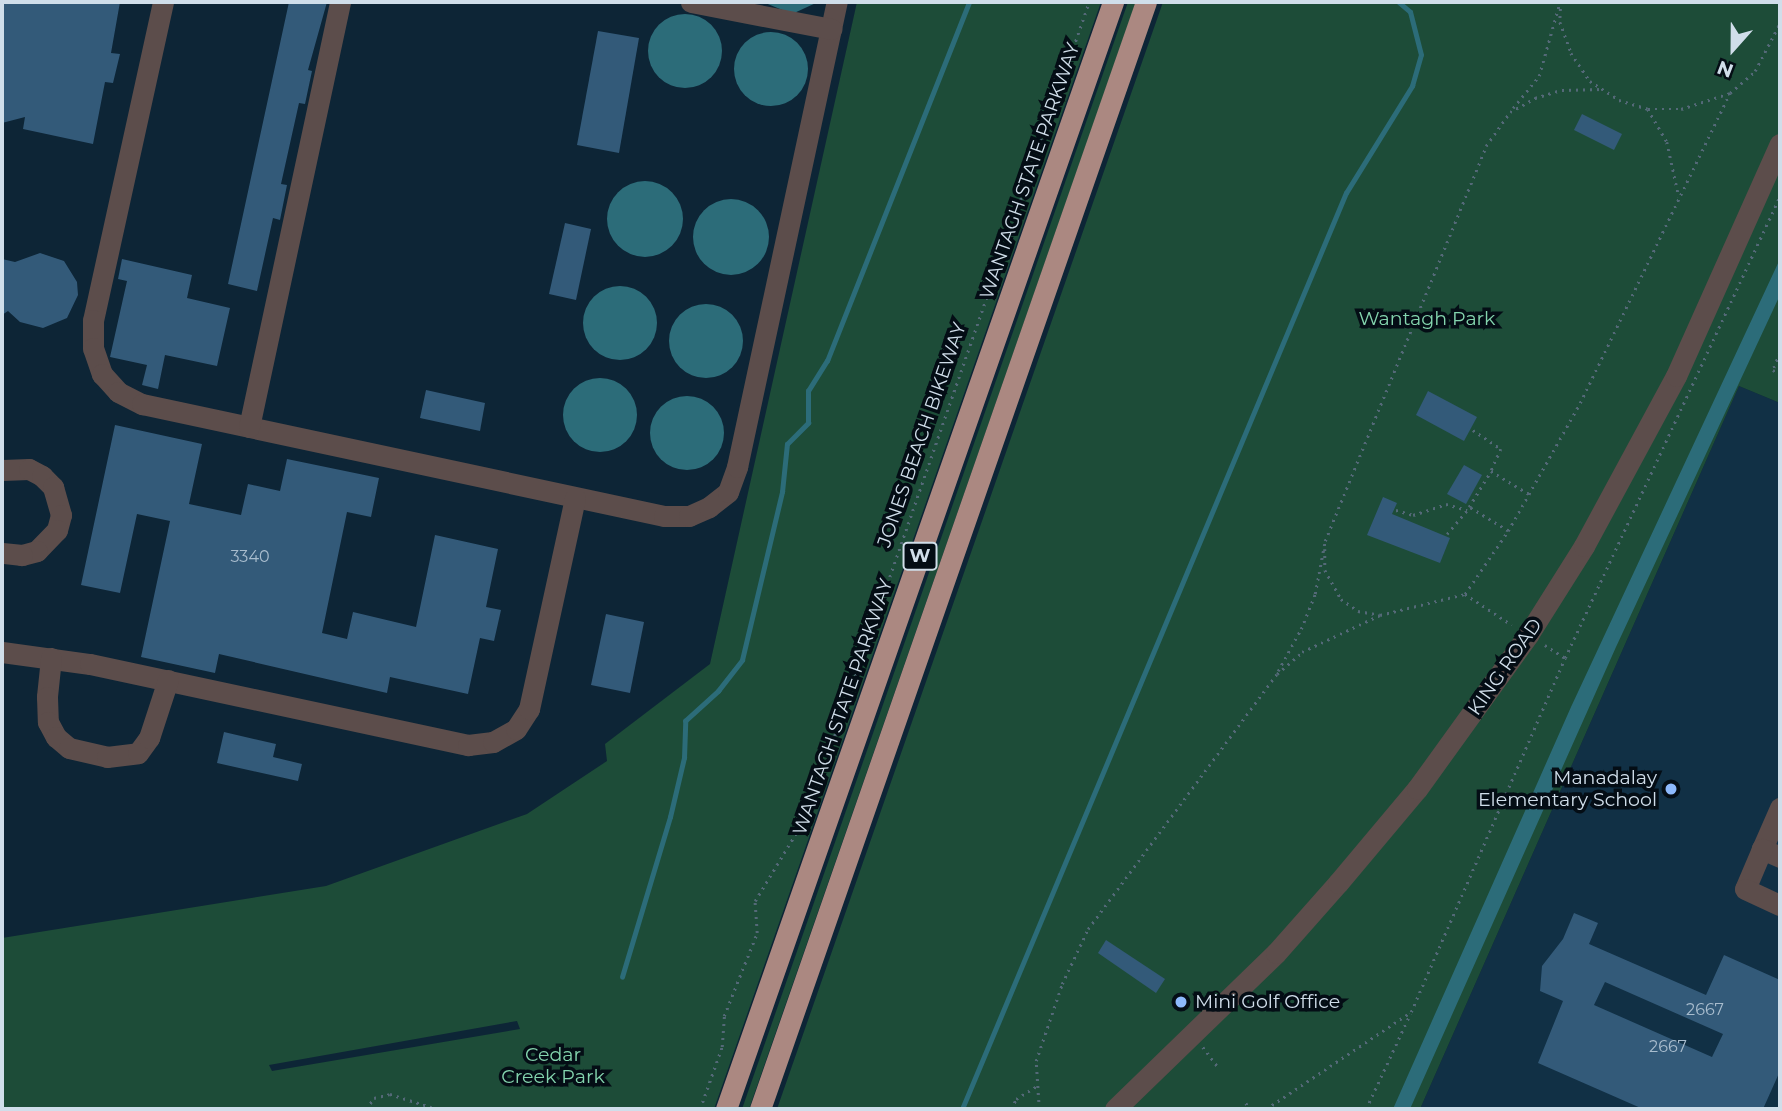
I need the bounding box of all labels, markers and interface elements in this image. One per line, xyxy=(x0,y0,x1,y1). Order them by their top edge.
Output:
north arrow xyxy=(1698,14,1768,84)
street label: WANTAGH STATE PARKWAY xyxy=(975,40,1085,302)
text: N xyxy=(1714,56,1737,83)
park label: Wantagh Park xyxy=(1359,308,1495,330)
street label: JONES BEACH BIKEWAY xyxy=(873,320,971,550)
road number: W xyxy=(902,542,937,570)
house number: 3340 xyxy=(230,547,270,567)
street label: WANTAGH STATE PARKWAY xyxy=(788,576,898,838)
street label: KING ROAD xyxy=(1463,614,1547,720)
place label: Manadalay Elementary School xyxy=(1478,767,1657,811)
marker: Manadalay Elementary School xyxy=(1663,781,1679,797)
place label: Mini Golf Office xyxy=(1195,991,1340,1013)
marker: Mini Golf Office xyxy=(1173,994,1189,1010)
house number: 2667 xyxy=(1686,1000,1724,1020)
house number: 2667 xyxy=(1649,1037,1687,1057)
park label: Cedar Creek Park xyxy=(501,1044,605,1088)

